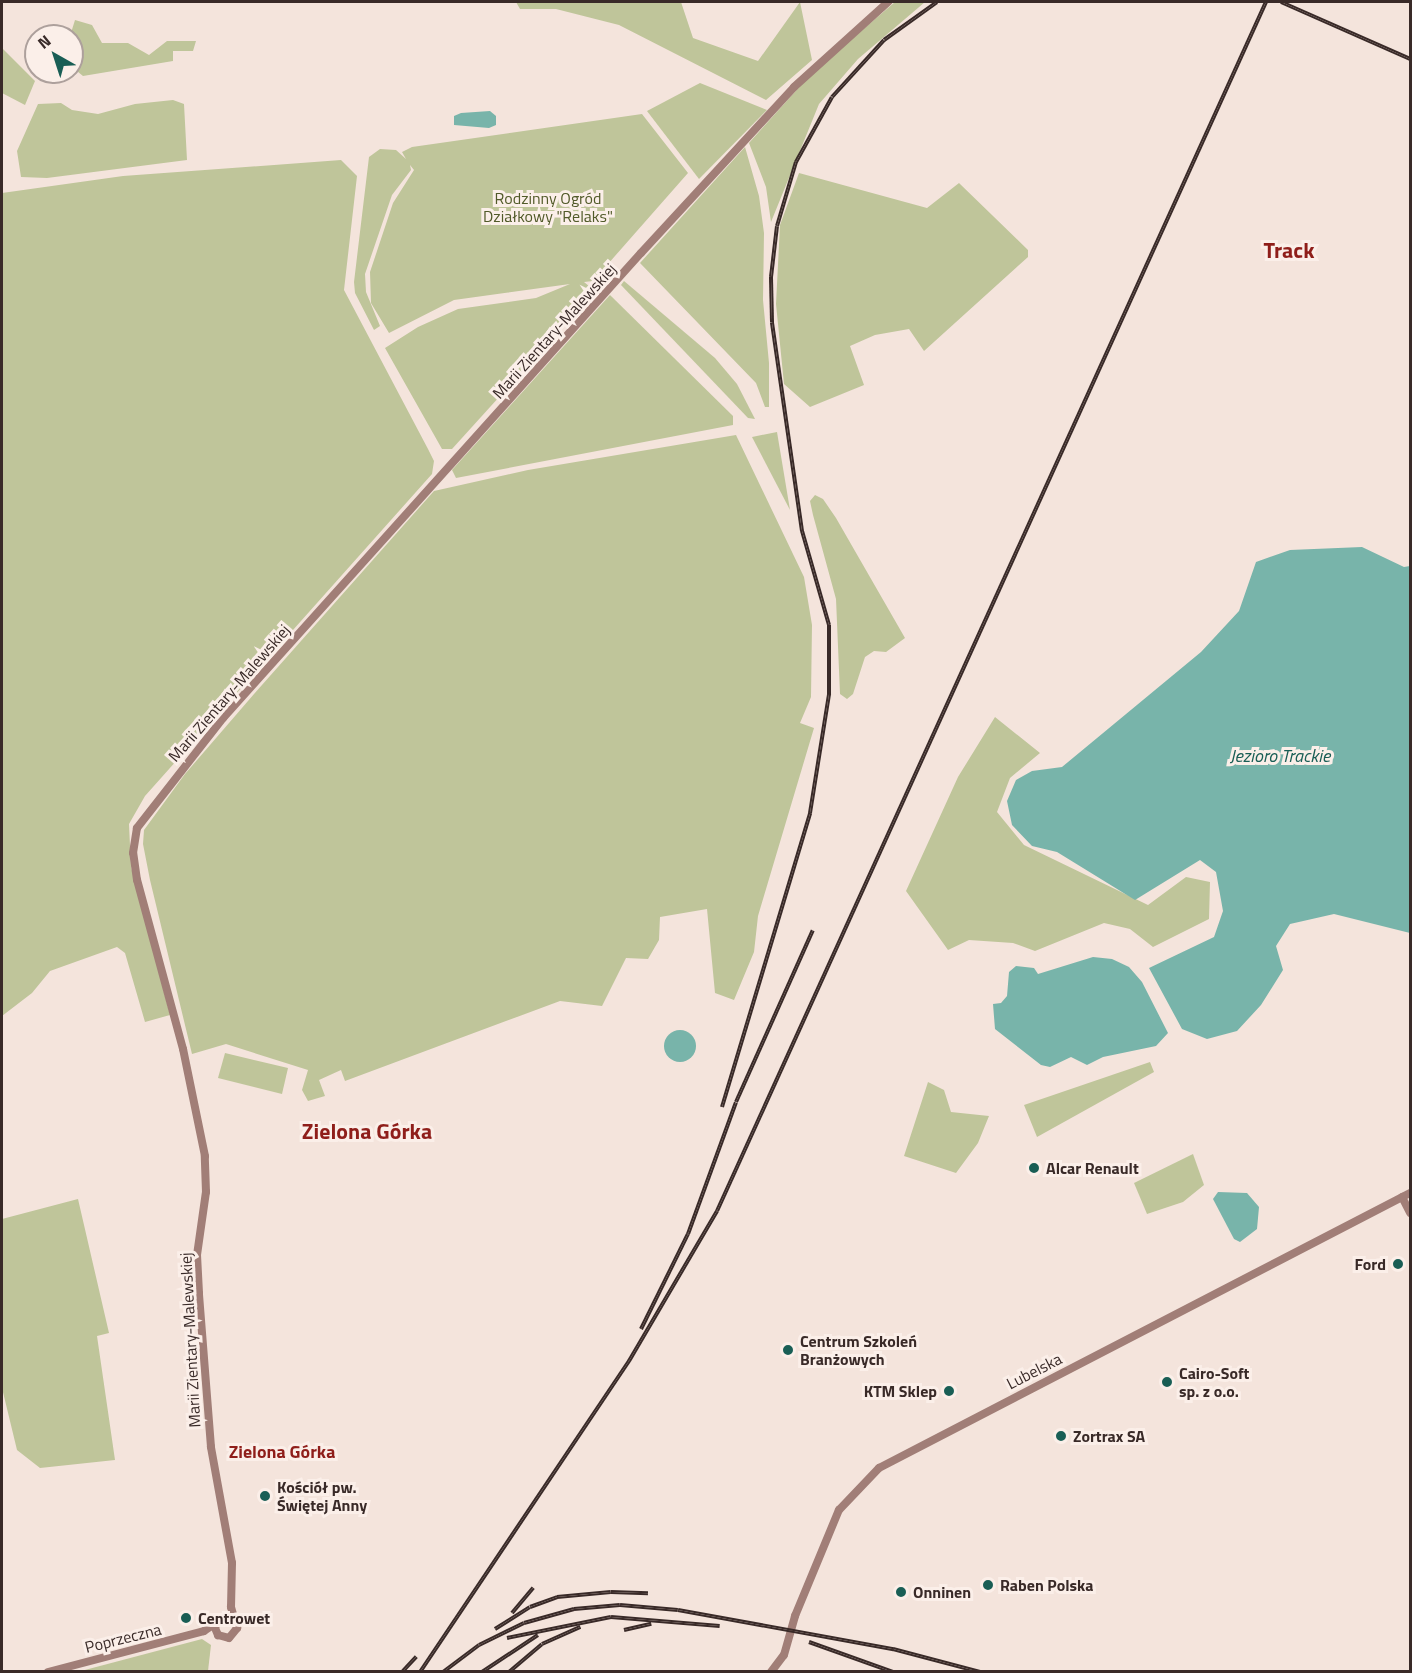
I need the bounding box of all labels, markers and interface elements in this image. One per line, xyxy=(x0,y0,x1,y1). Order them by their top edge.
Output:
north arrow xyxy=(24,24,84,84)
text: N xyxy=(32,29,56,54)
park label: Rodzinny Ogród Działkowy "Relaks" xyxy=(483,188,613,226)
district label: Track xyxy=(1264,238,1314,264)
street label: Marii Zientary-Malewskiej xyxy=(488,259,620,403)
street label: Marii Zientary-Malewskiej xyxy=(164,621,294,765)
water label: Jezioro Trackie xyxy=(1230,745,1330,767)
district label: Zielona Górka xyxy=(302,1119,432,1145)
place label: Alcar Renault xyxy=(1046,1158,1139,1178)
marker: Alcar Renault xyxy=(1027,1161,1041,1175)
street label: Marii Zientary-Malewskiej xyxy=(176,1252,204,1428)
place label: Ford xyxy=(1355,1254,1386,1274)
marker: Ford xyxy=(1391,1257,1405,1271)
place label: Centrum Szkoleń Branżowych xyxy=(800,1331,917,1369)
marker: Centrum Szkoleń Branżowych xyxy=(781,1343,795,1357)
street label: Lubelska xyxy=(1003,1349,1065,1393)
place label: Cairo-Soft sp. z o.o. xyxy=(1179,1363,1249,1401)
marker: Cairo-Soft sp. z o.o. xyxy=(1160,1375,1174,1389)
place label: KTM Sklep xyxy=(864,1381,937,1401)
marker: KTM Sklep xyxy=(942,1384,956,1398)
place label: Zortrax SA xyxy=(1073,1426,1145,1446)
marker: Zortrax SA xyxy=(1054,1429,1068,1443)
district label: Zielona Górka xyxy=(229,1441,335,1463)
place label: Kościół pw. Świętej Anny xyxy=(277,1477,367,1515)
marker: Kościół pw. Świętej Anny xyxy=(258,1489,272,1503)
place label: Raben Polska xyxy=(1000,1575,1093,1595)
marker: Raben Polska xyxy=(981,1578,995,1592)
place label: Onninen xyxy=(913,1582,971,1602)
marker: Onninen xyxy=(894,1585,908,1599)
place label: Centrowet xyxy=(198,1608,270,1628)
marker: Centrowet xyxy=(179,1611,193,1625)
street label: Poprzeczna xyxy=(83,1619,163,1657)

